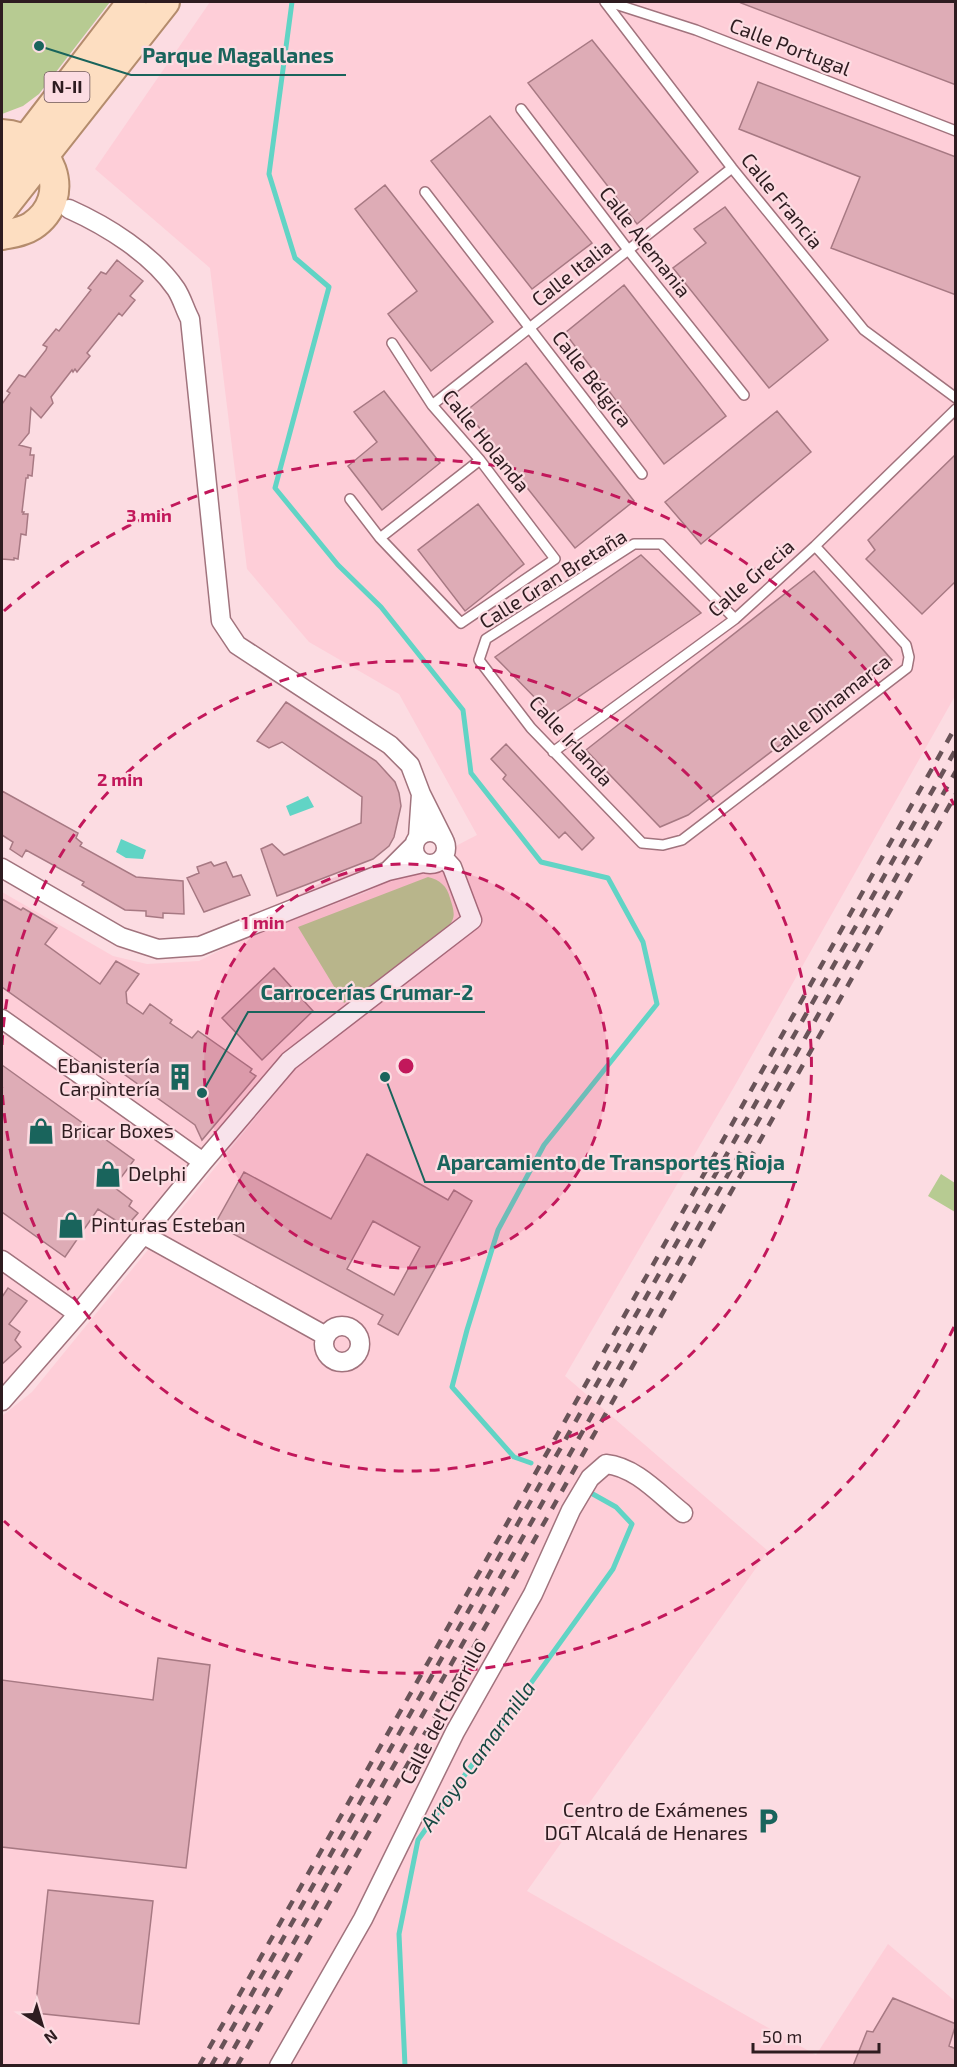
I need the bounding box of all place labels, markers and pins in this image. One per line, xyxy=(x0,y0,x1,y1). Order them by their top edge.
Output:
callout: Parque Magallanes xyxy=(131,36,346,75)
callout: Carrocerías Crumar-2 xyxy=(248,973,485,1012)
place label: Ebanistería Carpintería xyxy=(57,1053,160,1100)
centre of rings xyxy=(396,1056,416,1076)
building icon: Ebanistería Carpintería xyxy=(165,1062,195,1092)
shop icon: Bricar Boxes xyxy=(26,1116,56,1146)
place label: Bricar Boxes xyxy=(61,1118,174,1142)
callout: Aparcamiento de Transportes Rioja xyxy=(425,1143,797,1182)
shop icon: Delphi xyxy=(93,1159,123,1189)
place label: Delphi xyxy=(128,1161,186,1185)
shop icon: Pinturas Esteban xyxy=(56,1210,86,1240)
place label: Pinturas Esteban xyxy=(91,1212,246,1236)
place label: Centro de Exámenes DGT Alcalá de Henares xyxy=(545,1797,748,1844)
parking icon: Centro de Exámenes DGT Alcalá de Henares xyxy=(753,1806,783,1836)

